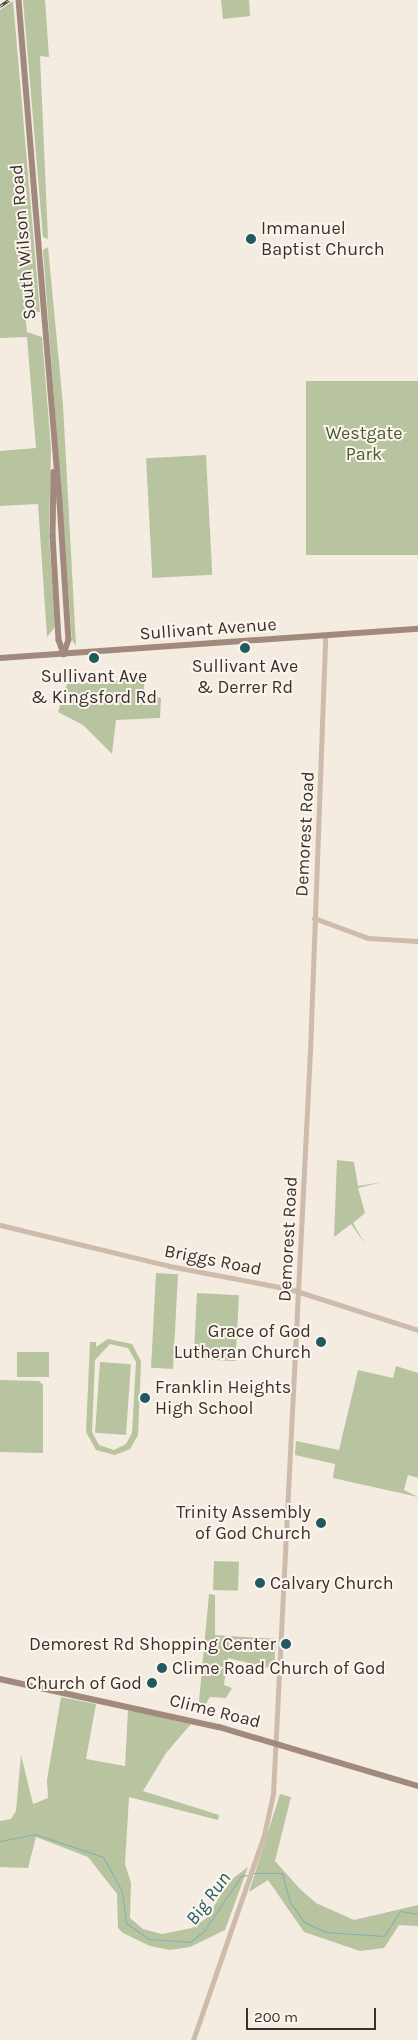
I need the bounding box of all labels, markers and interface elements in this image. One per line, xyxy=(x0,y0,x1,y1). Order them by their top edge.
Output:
street label: South Wilson Road xyxy=(5,163,41,321)
place label: Immanuel Baptist Church xyxy=(261,218,385,260)
marker: Immanuel Baptist Church xyxy=(245,233,257,245)
park label: Westgate Park xyxy=(325,423,403,466)
street label: Sullivant Avenue xyxy=(139,613,277,645)
marker: Sullivant Ave & Derrer Rd xyxy=(239,642,251,654)
marker: Sullivant Ave & Kingsford Rd xyxy=(88,652,100,664)
place label: Sullivant Ave & Derrer Rd xyxy=(192,656,298,699)
place label: Sullivant Ave & Kingsford Rd xyxy=(31,666,157,709)
street label: Demorest Road xyxy=(291,771,319,897)
street label: Demorest Road xyxy=(274,1176,302,1302)
street label: Briggs Road xyxy=(163,1240,263,1280)
place label: Grace of God Lutheran Church xyxy=(174,1321,311,1364)
marker: Grace of God Lutheran Church xyxy=(315,1336,327,1348)
place label: Franklin Heights High School xyxy=(155,1377,291,1420)
marker: Franklin Heights High School xyxy=(139,1392,151,1404)
place label: Trinity Assembly of God Church xyxy=(176,1502,311,1545)
marker: Trinity Assembly of God Church xyxy=(315,1517,327,1529)
place label: Calvary Church xyxy=(270,1572,394,1594)
marker: Calvary Church xyxy=(254,1577,266,1589)
place label: Demorest Rd Shopping Center xyxy=(29,1633,276,1655)
marker: Demorest Rd Shopping Center xyxy=(280,1638,292,1650)
place label: Clime Road Church of God xyxy=(172,1657,386,1679)
marker: Clime Road Church of God xyxy=(156,1662,168,1674)
place label: Church of God xyxy=(26,1672,142,1694)
marker: Church of God xyxy=(146,1677,158,1689)
street label: Clime Road xyxy=(167,1689,263,1733)
water label: Big Run xyxy=(182,1868,236,1930)
scale bar xyxy=(248,1998,378,2030)
text: 200 m xyxy=(254,2008,298,2026)

